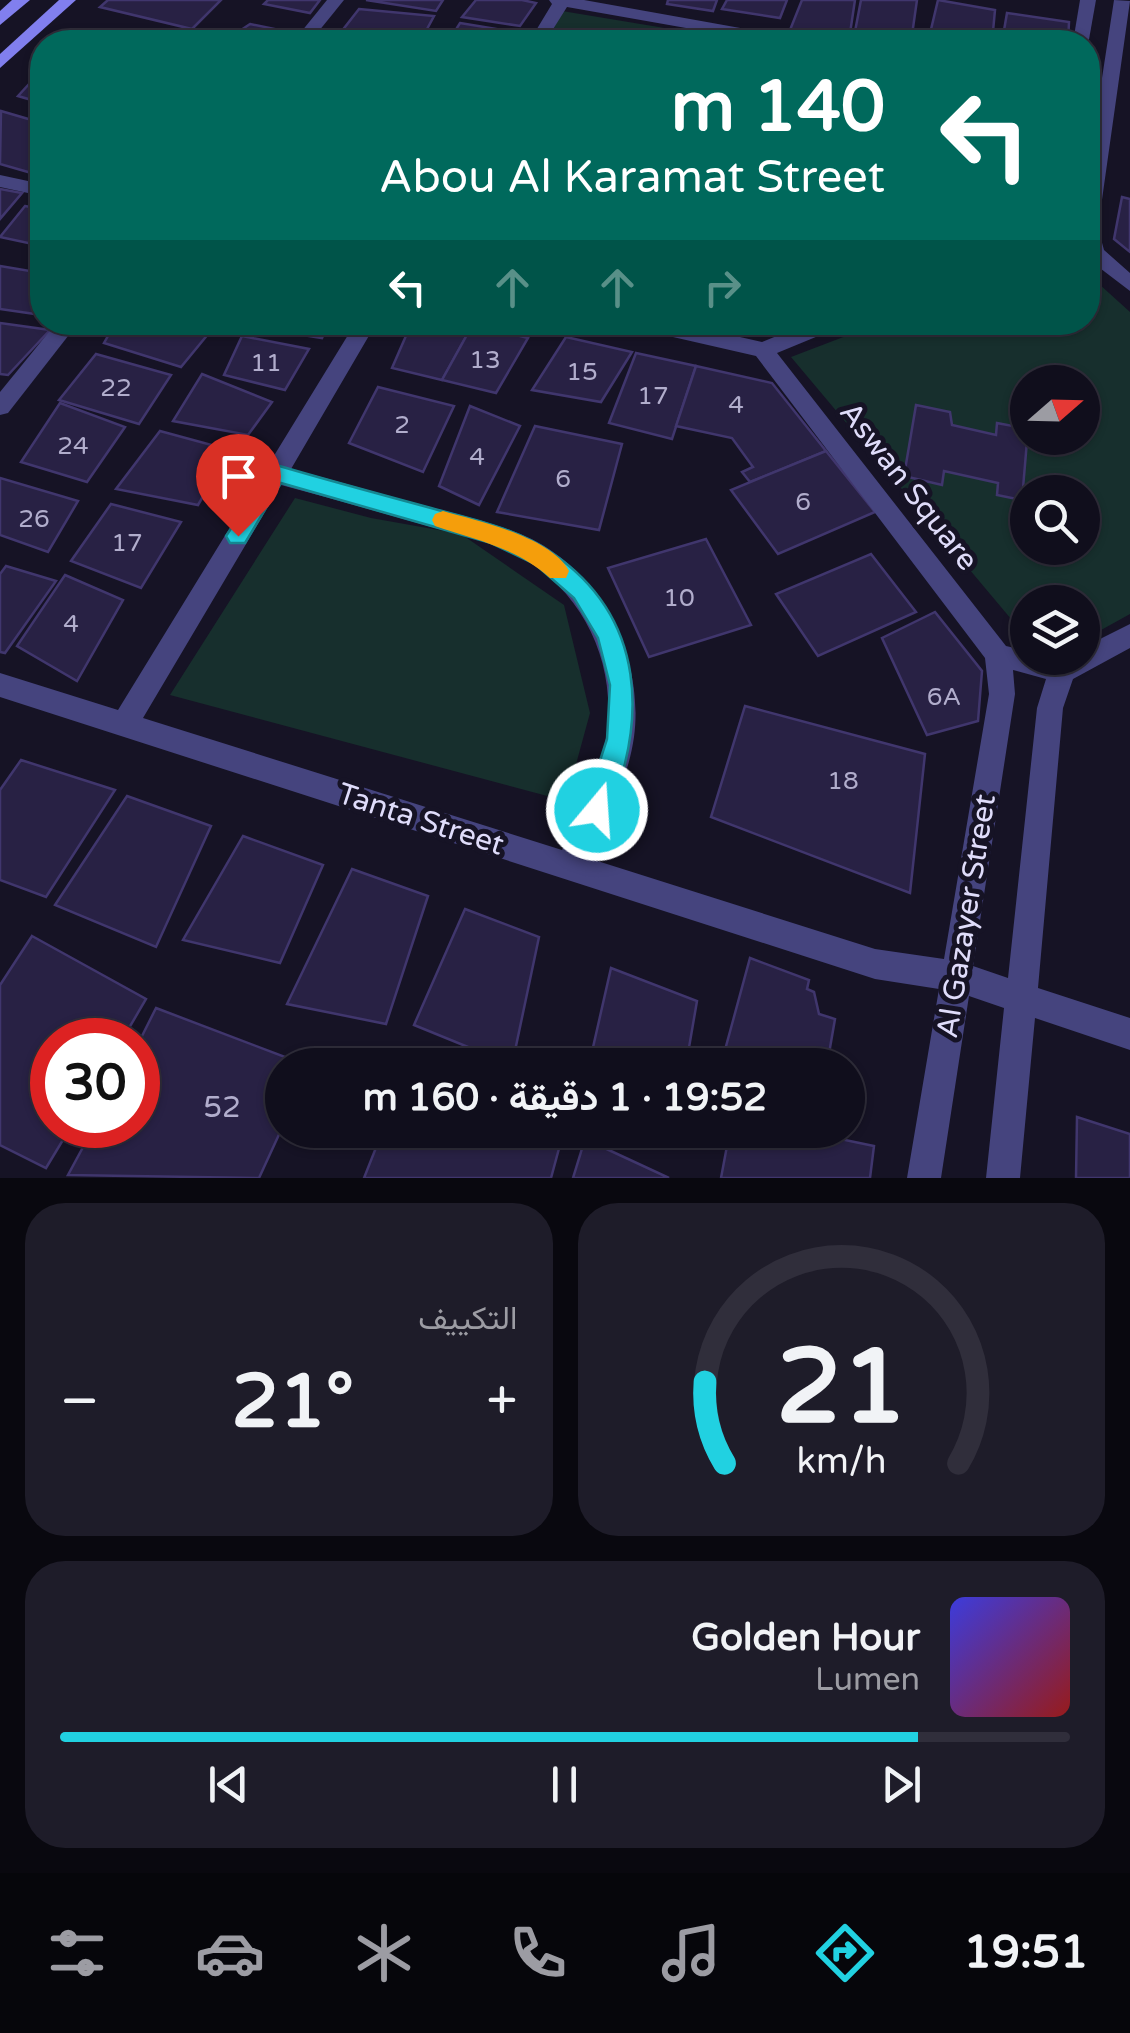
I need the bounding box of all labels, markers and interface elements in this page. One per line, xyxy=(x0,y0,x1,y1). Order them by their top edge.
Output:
text: 140 m xyxy=(671,66,885,150)
icon: left xyxy=(920,70,1050,200)
text: Abou Al Karamat Street xyxy=(379,151,885,205)
icon: left xyxy=(380,260,435,315)
icon: ahead xyxy=(485,260,540,315)
icon: ahead xyxy=(590,260,645,315)
icon: right xyxy=(695,260,750,315)
house number: 13 xyxy=(469,345,501,375)
house number: 11 xyxy=(250,348,282,378)
house number: 15 xyxy=(566,357,598,387)
north arrow xyxy=(1010,365,1100,455)
map controls xyxy=(1010,365,1100,675)
house number: 22 xyxy=(100,373,132,403)
house number: 17 xyxy=(637,381,669,411)
house number: 4 xyxy=(728,390,744,420)
street label: Aswan Square xyxy=(831,395,986,578)
house number: 2 xyxy=(394,410,410,440)
house number: 24 xyxy=(57,431,89,461)
pin xyxy=(196,434,281,537)
house number: 4 xyxy=(469,442,485,472)
icon: arrive xyxy=(211,449,266,504)
house number: 6 xyxy=(555,464,571,494)
button: search xyxy=(1010,475,1100,565)
house number: 6 xyxy=(795,487,811,517)
house number: 26 xyxy=(18,504,50,534)
house number: 17 xyxy=(111,528,143,558)
house number: 10 xyxy=(663,583,695,613)
button: layers xyxy=(1010,585,1100,675)
house number: 4 xyxy=(63,609,79,639)
house number: 6A xyxy=(927,682,961,712)
position arrow xyxy=(545,758,649,862)
house number: 18 xyxy=(827,766,859,796)
street label: Tanta Street xyxy=(333,775,509,864)
street label: Al Gazayer Street xyxy=(929,791,1004,1041)
speed limit sign: 30 xyxy=(30,1018,160,1148)
text: 19:52 · 1 دقيقة · 160 m xyxy=(363,1075,767,1121)
house number: 52 xyxy=(203,1089,241,1126)
text: التكييف xyxy=(418,1300,518,1338)
text: 21 xyxy=(776,1326,907,1451)
text: 21° xyxy=(232,1357,354,1447)
text: − xyxy=(60,1369,99,1435)
text: + xyxy=(487,1369,518,1435)
text: km/h xyxy=(796,1440,886,1483)
text: Golden Hour xyxy=(691,1615,920,1661)
text: Lumen xyxy=(815,1661,920,1699)
icon: previous xyxy=(201,1757,256,1812)
icon: pause xyxy=(537,1757,592,1812)
icon: next xyxy=(874,1757,929,1812)
icon: filters xyxy=(42,1918,112,1988)
icon: car xyxy=(195,1918,265,1988)
icon: climate xyxy=(349,1918,419,1988)
icon: phone xyxy=(503,1918,573,1988)
icon: music xyxy=(656,1918,726,1988)
icon: directions xyxy=(810,1918,880,1988)
text: 19:51 xyxy=(963,1926,1088,1980)

